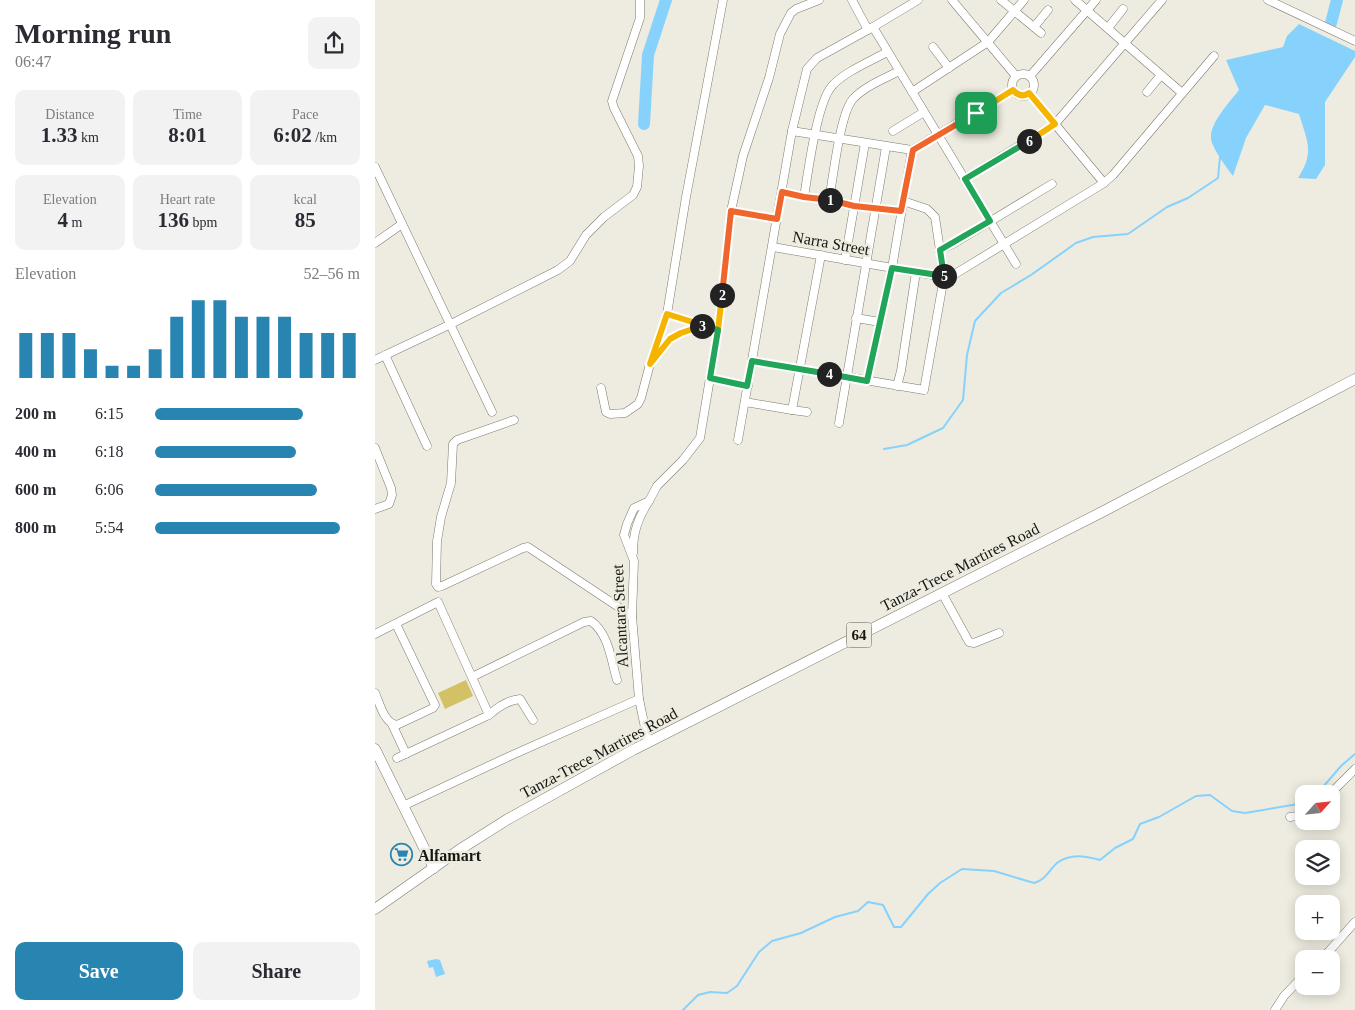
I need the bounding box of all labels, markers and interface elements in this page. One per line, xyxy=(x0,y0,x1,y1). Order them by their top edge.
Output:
button: share xyxy=(308,17,360,69)
text: Morning run xyxy=(15,18,171,49)
text: 06:47 xyxy=(15,53,51,70)
pin xyxy=(955,92,997,134)
icon: arrive xyxy=(962,99,990,127)
text: Distance xyxy=(45,107,94,122)
text: Time xyxy=(173,107,202,122)
text: Pace xyxy=(292,107,318,122)
text: 1.33 xyxy=(41,123,78,147)
text: 8:01 xyxy=(168,123,207,147)
text: 6:02 xyxy=(273,123,312,147)
pin: 6 xyxy=(1017,128,1041,154)
text: km xyxy=(78,130,99,145)
text: /km xyxy=(312,130,337,145)
text: 6 xyxy=(1026,134,1033,149)
pin: 1 xyxy=(817,188,843,212)
text: Elevation xyxy=(43,192,97,207)
text: Heart rate xyxy=(160,192,215,207)
text: kcal xyxy=(293,192,317,207)
text: 1 xyxy=(827,193,834,208)
text: 4 xyxy=(57,208,68,232)
text: 136 xyxy=(158,208,189,232)
text: 85 xyxy=(295,208,316,232)
text: m xyxy=(68,215,82,230)
text: bpm xyxy=(189,215,217,230)
street label: Narra Street xyxy=(791,228,871,258)
pin: 5 xyxy=(931,264,957,288)
text: Elevation xyxy=(15,265,76,282)
text: 52–56 m xyxy=(304,265,360,282)
text: 5 xyxy=(941,269,948,284)
pin: 2 xyxy=(709,282,735,308)
text: 2 xyxy=(719,288,726,303)
pin: 3 xyxy=(689,314,715,338)
text: 3 xyxy=(699,319,706,334)
pin: 4 xyxy=(817,362,841,386)
text: 4 xyxy=(826,367,833,382)
text: 200 m xyxy=(15,405,56,422)
text: 6:15 xyxy=(95,405,123,422)
text: 400 m xyxy=(15,443,56,460)
text: 6:18 xyxy=(95,443,123,460)
text: 600 m xyxy=(15,481,56,498)
text: 6:06 xyxy=(95,481,123,498)
text: 800 m xyxy=(15,519,56,536)
text: 5:54 xyxy=(95,519,123,536)
street label: Tanza-Trece Martires Road xyxy=(878,520,1042,614)
street label: Alcantara Street xyxy=(609,563,631,668)
road number: 64 xyxy=(847,622,871,648)
street label: Tanza-Trece Martires Road xyxy=(518,704,680,802)
north arrow xyxy=(1295,785,1340,830)
map controls xyxy=(1295,785,1340,995)
button: layers xyxy=(1295,840,1340,885)
supermarket icon: Alfamart xyxy=(390,843,414,867)
place label: Alfamart xyxy=(418,847,482,864)
button: + xyxy=(1295,895,1340,940)
button: Save xyxy=(15,942,183,1000)
button: Share xyxy=(193,942,360,1000)
button: − xyxy=(1295,950,1340,995)

